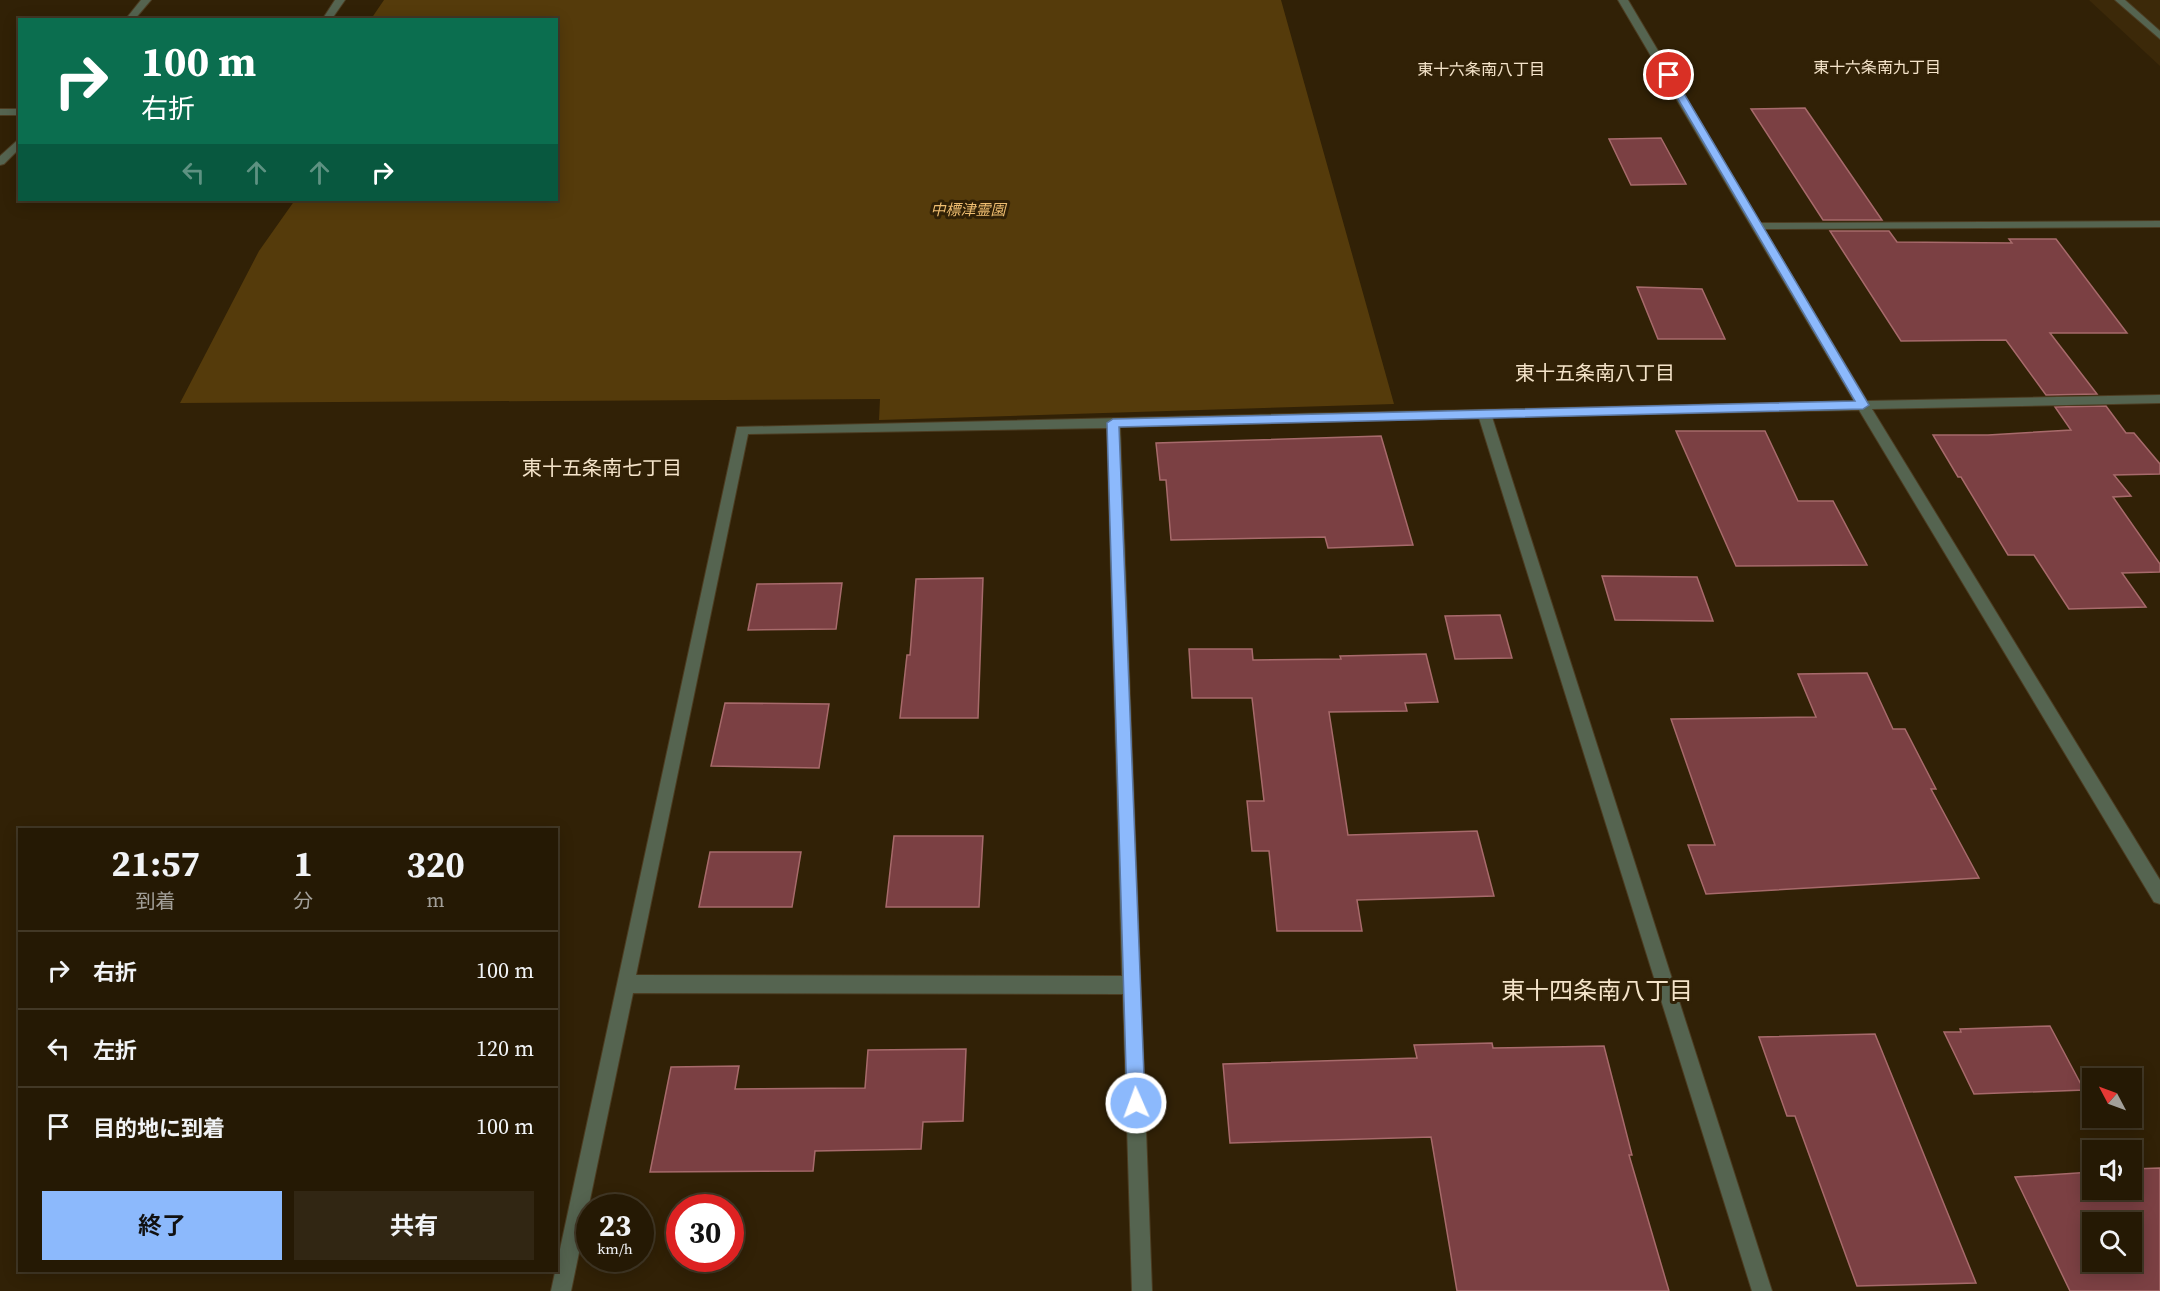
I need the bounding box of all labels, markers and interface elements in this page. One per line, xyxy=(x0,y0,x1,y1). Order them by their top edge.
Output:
text: 100 m xyxy=(141,32,256,90)
icon: right xyxy=(42,42,120,120)
pin xyxy=(1643,49,1694,100)
district label: 東十六条南九丁目 xyxy=(1813,56,1941,78)
district label: 東十六条南八丁目 xyxy=(1417,58,1545,80)
icon: arrive xyxy=(1652,58,1685,91)
text: 右折 xyxy=(141,90,195,127)
icon: left xyxy=(177,156,210,189)
icon: ahead xyxy=(240,156,273,189)
icon: ahead xyxy=(303,156,336,189)
icon: right xyxy=(366,156,399,189)
park label: 中標津霊園 xyxy=(930,199,1007,220)
district label: 東十五条南八丁目 xyxy=(1515,359,1675,387)
district label: 東十五条南七丁目 xyxy=(522,454,682,482)
text: 21:57 xyxy=(111,839,200,888)
text: 1 xyxy=(293,839,313,888)
text: 320 xyxy=(406,840,465,889)
text: m xyxy=(427,886,445,914)
text: 到着 xyxy=(136,887,176,915)
text: 分 xyxy=(293,887,313,915)
icon: right xyxy=(42,954,75,987)
text: 100 m xyxy=(476,955,534,985)
text: 右折 xyxy=(93,957,137,987)
district label: 東十四条南八丁目 xyxy=(1501,974,1693,1007)
icon: left xyxy=(42,1032,75,1065)
text: 120 m xyxy=(476,1033,534,1063)
text: 左折 xyxy=(93,1035,137,1065)
north arrow xyxy=(2082,1068,2142,1128)
map controls xyxy=(2082,1068,2142,1272)
position arrow xyxy=(1104,1071,1168,1135)
icon: arrive xyxy=(42,1110,75,1143)
text: 100 m xyxy=(476,1111,534,1141)
text: 目的地に到着 xyxy=(93,1113,225,1143)
button: sound xyxy=(2082,1140,2142,1200)
button: 終了 xyxy=(42,1191,282,1260)
button: 共有 xyxy=(294,1191,534,1260)
speed limit sign: 30 xyxy=(666,1194,744,1272)
text: 23 xyxy=(599,1205,631,1246)
button: search xyxy=(2082,1212,2142,1272)
text: km/h xyxy=(597,1238,633,1259)

